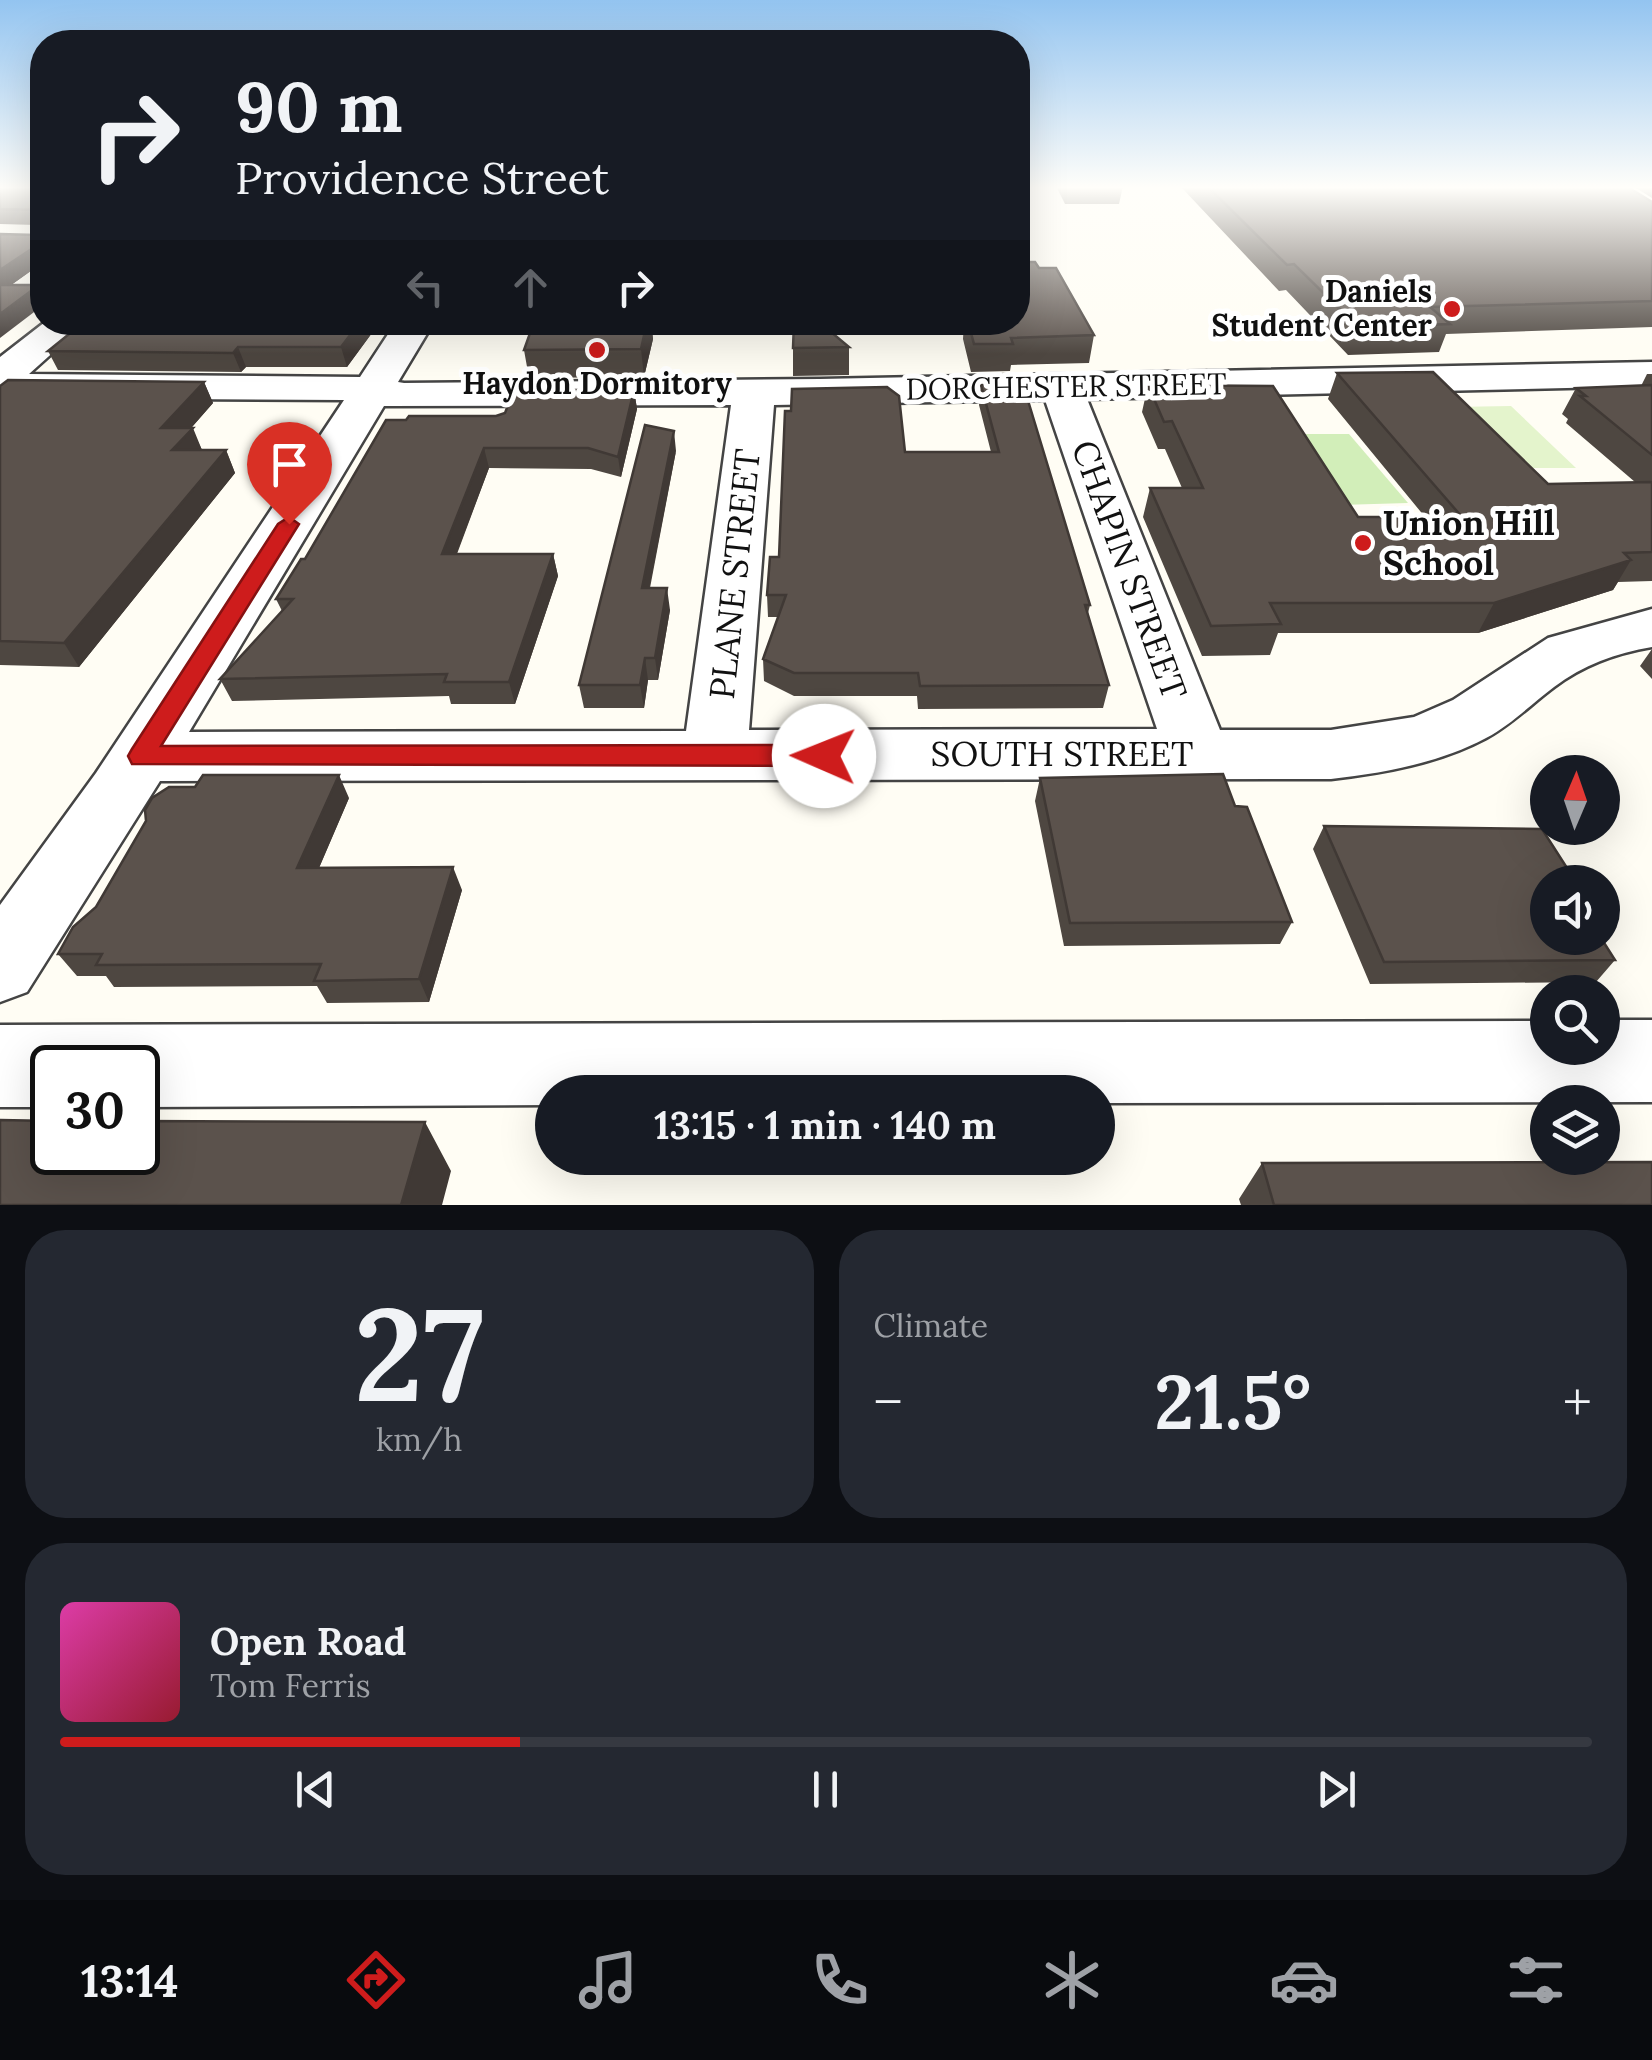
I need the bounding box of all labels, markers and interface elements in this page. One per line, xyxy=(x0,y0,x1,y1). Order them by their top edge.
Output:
text: 90 m xyxy=(235,62,403,151)
icon: right xyxy=(70,70,200,200)
text: Providence Street xyxy=(235,149,609,206)
icon: left xyxy=(398,260,453,315)
icon: ahead xyxy=(503,260,558,315)
icon: right xyxy=(608,260,663,315)
place label: Daniels Student Center xyxy=(1211,272,1433,344)
marker: Daniels Student Center xyxy=(1441,298,1463,320)
marker: Haydon Dormitory xyxy=(586,339,608,361)
place label: Haydon Dormitory xyxy=(462,364,732,403)
street label: DORCHESTER STREET xyxy=(905,364,1227,408)
pin xyxy=(247,422,332,525)
street label: CHAPIN STREET xyxy=(1062,434,1197,706)
icon: arrive xyxy=(262,437,317,492)
street label: PLANE STREET xyxy=(699,446,770,701)
place label: Union Hill School xyxy=(1383,500,1555,585)
marker: Union Hill School xyxy=(1352,532,1374,554)
position arrow xyxy=(772,704,876,808)
street label: SOUTH STREET xyxy=(931,731,1193,776)
north arrow xyxy=(1530,755,1620,845)
map controls xyxy=(1530,755,1620,1175)
button: sound xyxy=(1530,865,1620,955)
button: search xyxy=(1530,975,1620,1065)
speed limit sign: 30 xyxy=(30,1045,160,1175)
button: layers xyxy=(1530,1085,1620,1175)
text: 13:15 · 1 min · 140 m xyxy=(654,1101,996,1149)
text: 27 xyxy=(354,1270,484,1437)
text: Climate xyxy=(874,1305,988,1346)
text: 21.5° xyxy=(1154,1354,1311,1450)
text: − xyxy=(874,1367,903,1437)
text: + xyxy=(1563,1367,1592,1437)
text: km/h xyxy=(376,1419,462,1460)
text: Open Road xyxy=(210,1617,406,1665)
text: Tom Ferris xyxy=(210,1665,371,1706)
icon: previous xyxy=(288,1762,343,1817)
icon: pause xyxy=(798,1762,853,1817)
icon: next xyxy=(1309,1762,1364,1817)
icon: directions xyxy=(341,1945,411,2015)
icon: music xyxy=(573,1945,643,2015)
icon: phone xyxy=(805,1945,875,2015)
icon: climate xyxy=(1037,1945,1107,2015)
icon: car xyxy=(1269,1945,1339,2015)
icon: filters xyxy=(1501,1945,1571,2015)
text: 13:14 xyxy=(81,1952,179,2009)

